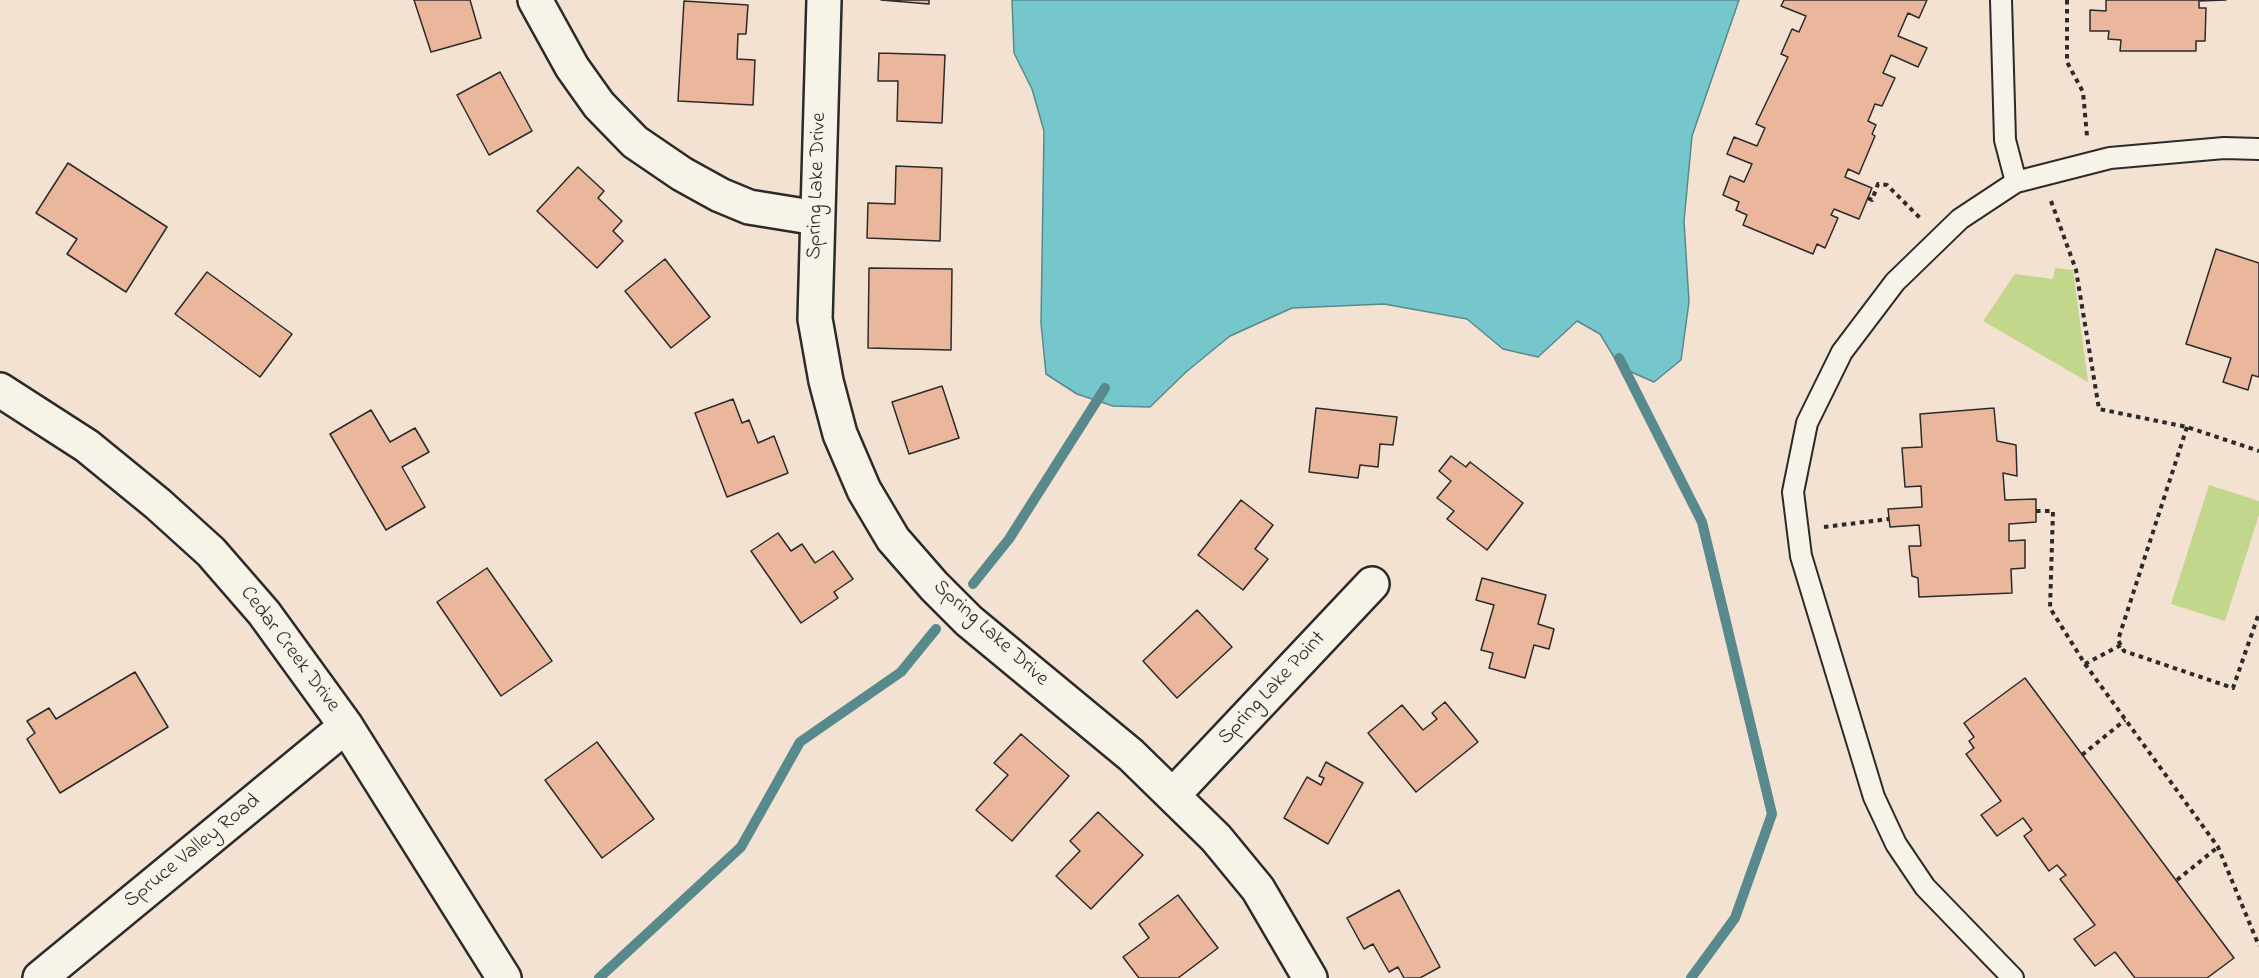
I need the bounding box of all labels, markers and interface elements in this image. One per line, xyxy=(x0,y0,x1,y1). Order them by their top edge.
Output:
street label: Spring Lake Drive xyxy=(803,112,833,260)
street label: Spring Lake Drive xyxy=(927,575,1053,693)
street label: Cedar Creek Drive xyxy=(234,582,344,718)
street label: Spring Lake Point xyxy=(1214,627,1332,751)
street label: Spruce Valley Road xyxy=(120,789,266,915)

